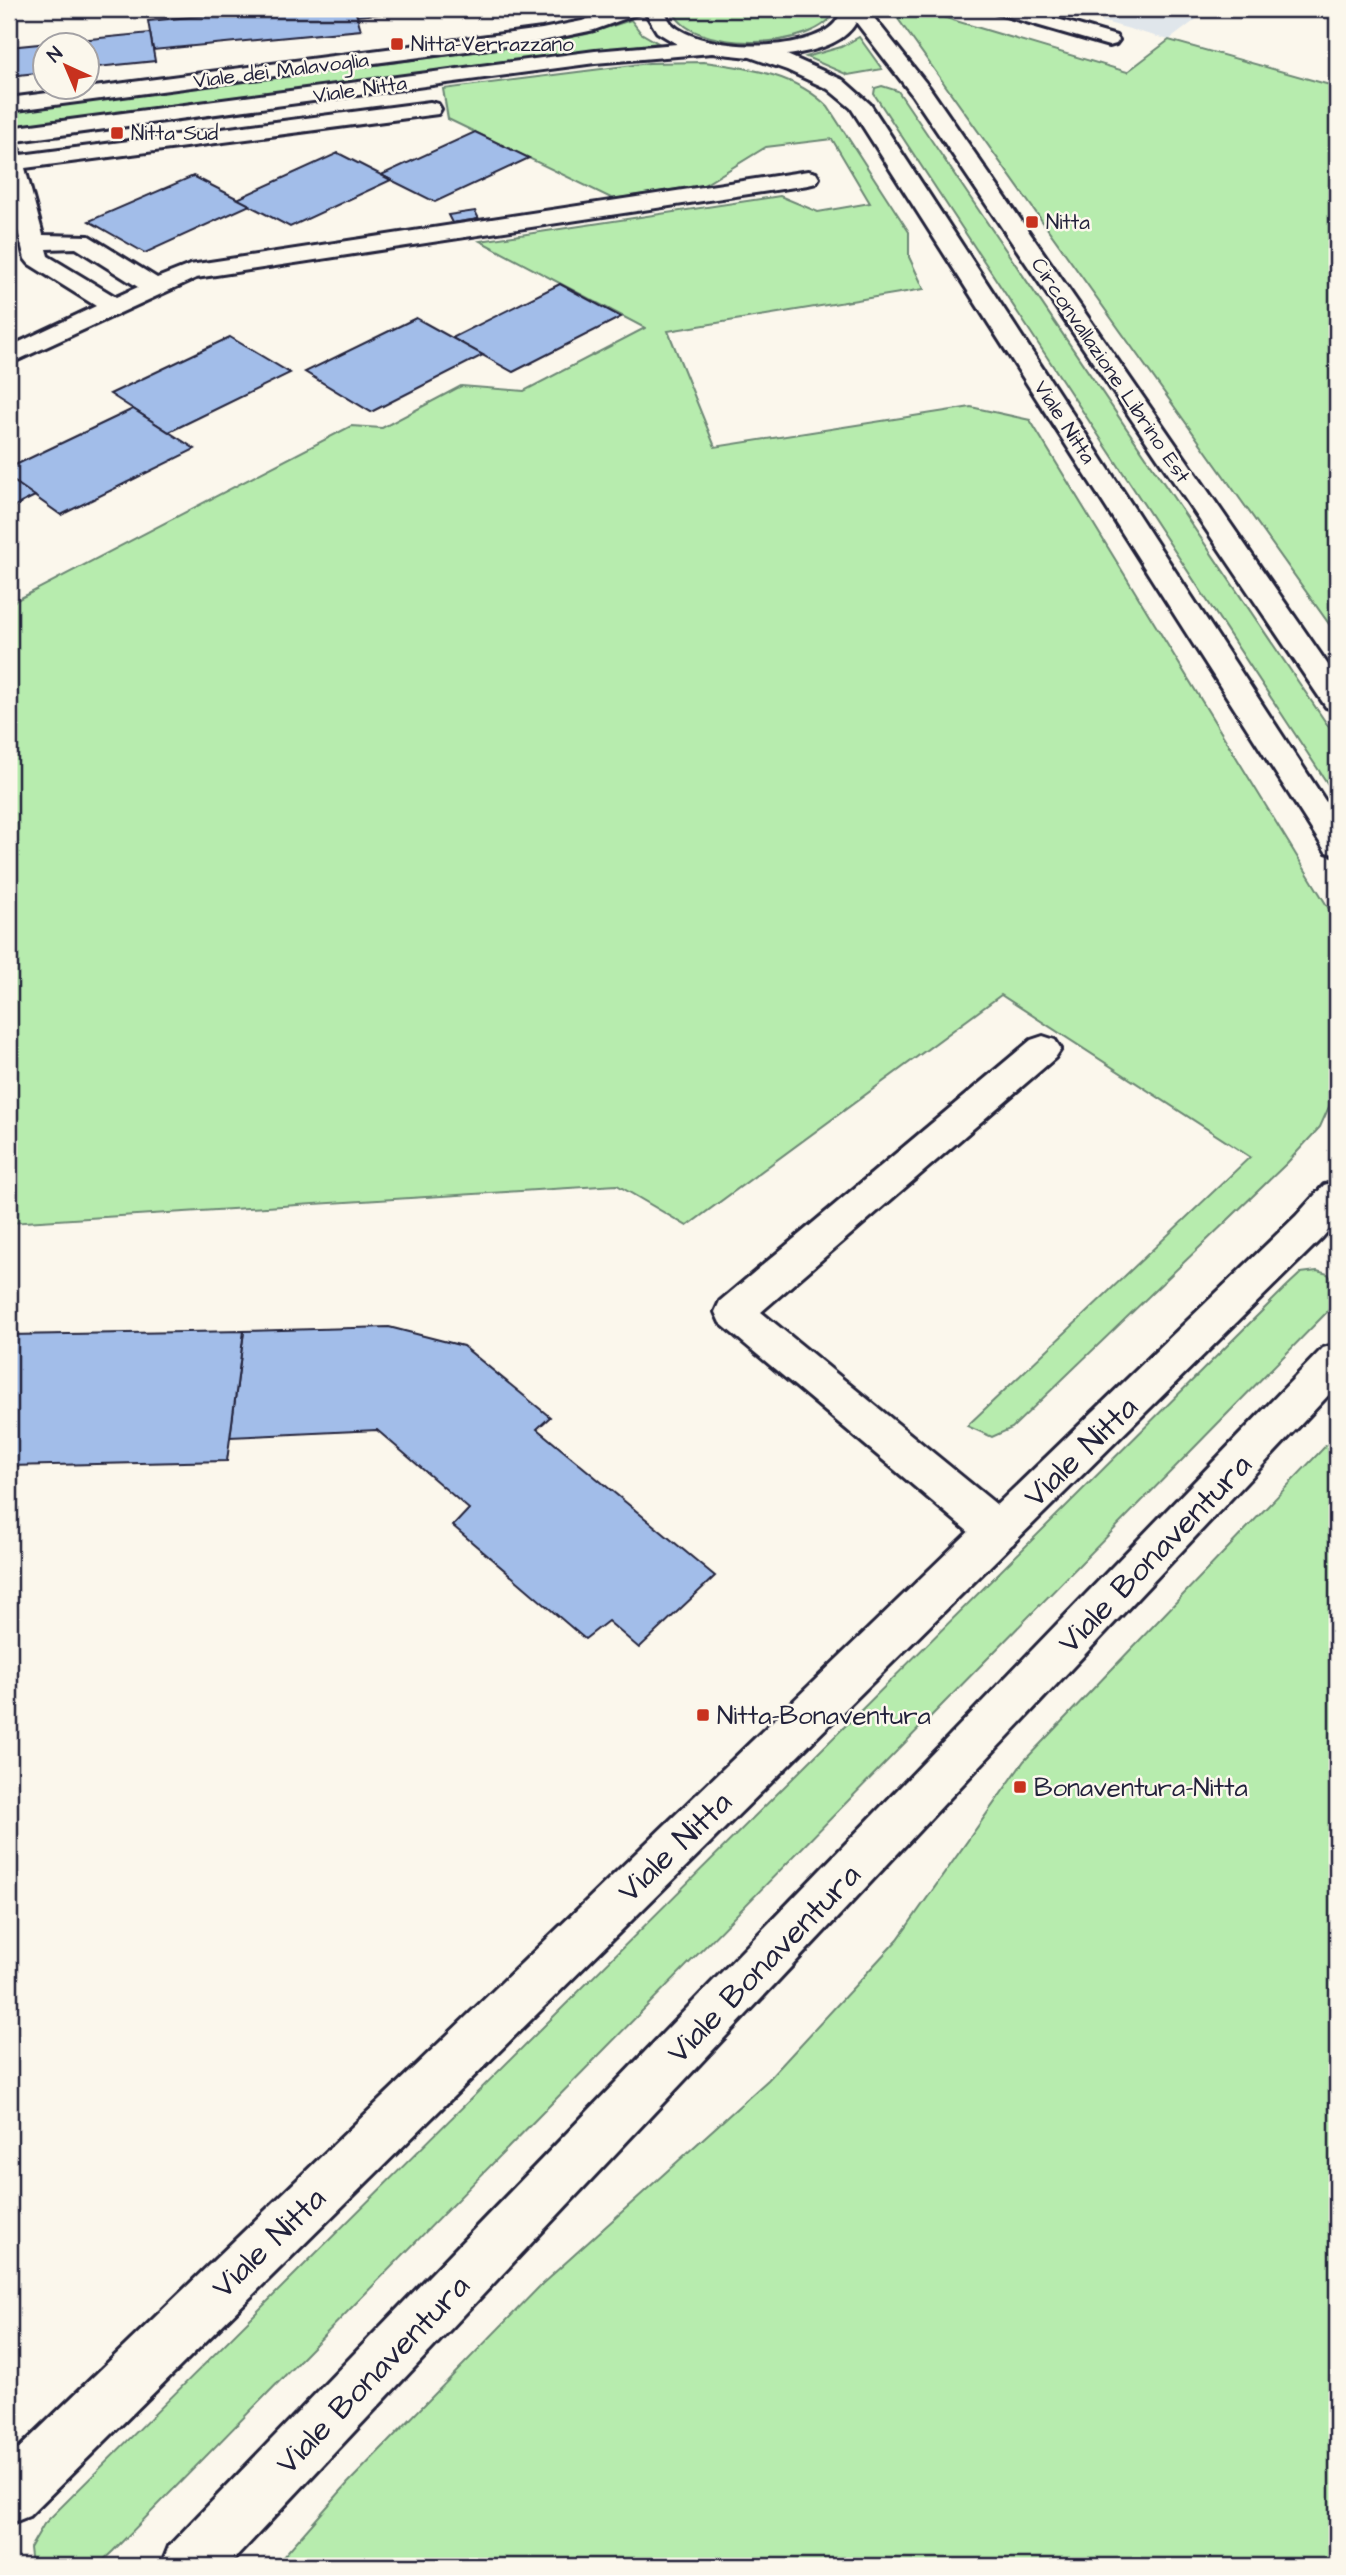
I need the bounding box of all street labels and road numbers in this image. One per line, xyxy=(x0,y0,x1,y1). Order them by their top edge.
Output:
street label: Viale dei Malavoglia xyxy=(192,45,371,98)
street label: Viale Nitta xyxy=(311,69,409,110)
street label: Circonvallazione Librino Est xyxy=(1024,252,1197,489)
street label: Viale Nitta xyxy=(1027,375,1103,470)
street label: Viale Nitta xyxy=(1014,1386,1148,1518)
street label: Viale Bonaventura xyxy=(1048,1444,1262,1664)
street label: Viale Nitta xyxy=(608,1781,742,1913)
street label: Viale Bonaventura xyxy=(657,1854,871,2074)
street label: Viale Nitta xyxy=(202,2177,336,2309)
street label: Viale Bonaventura xyxy=(266,2265,480,2485)

